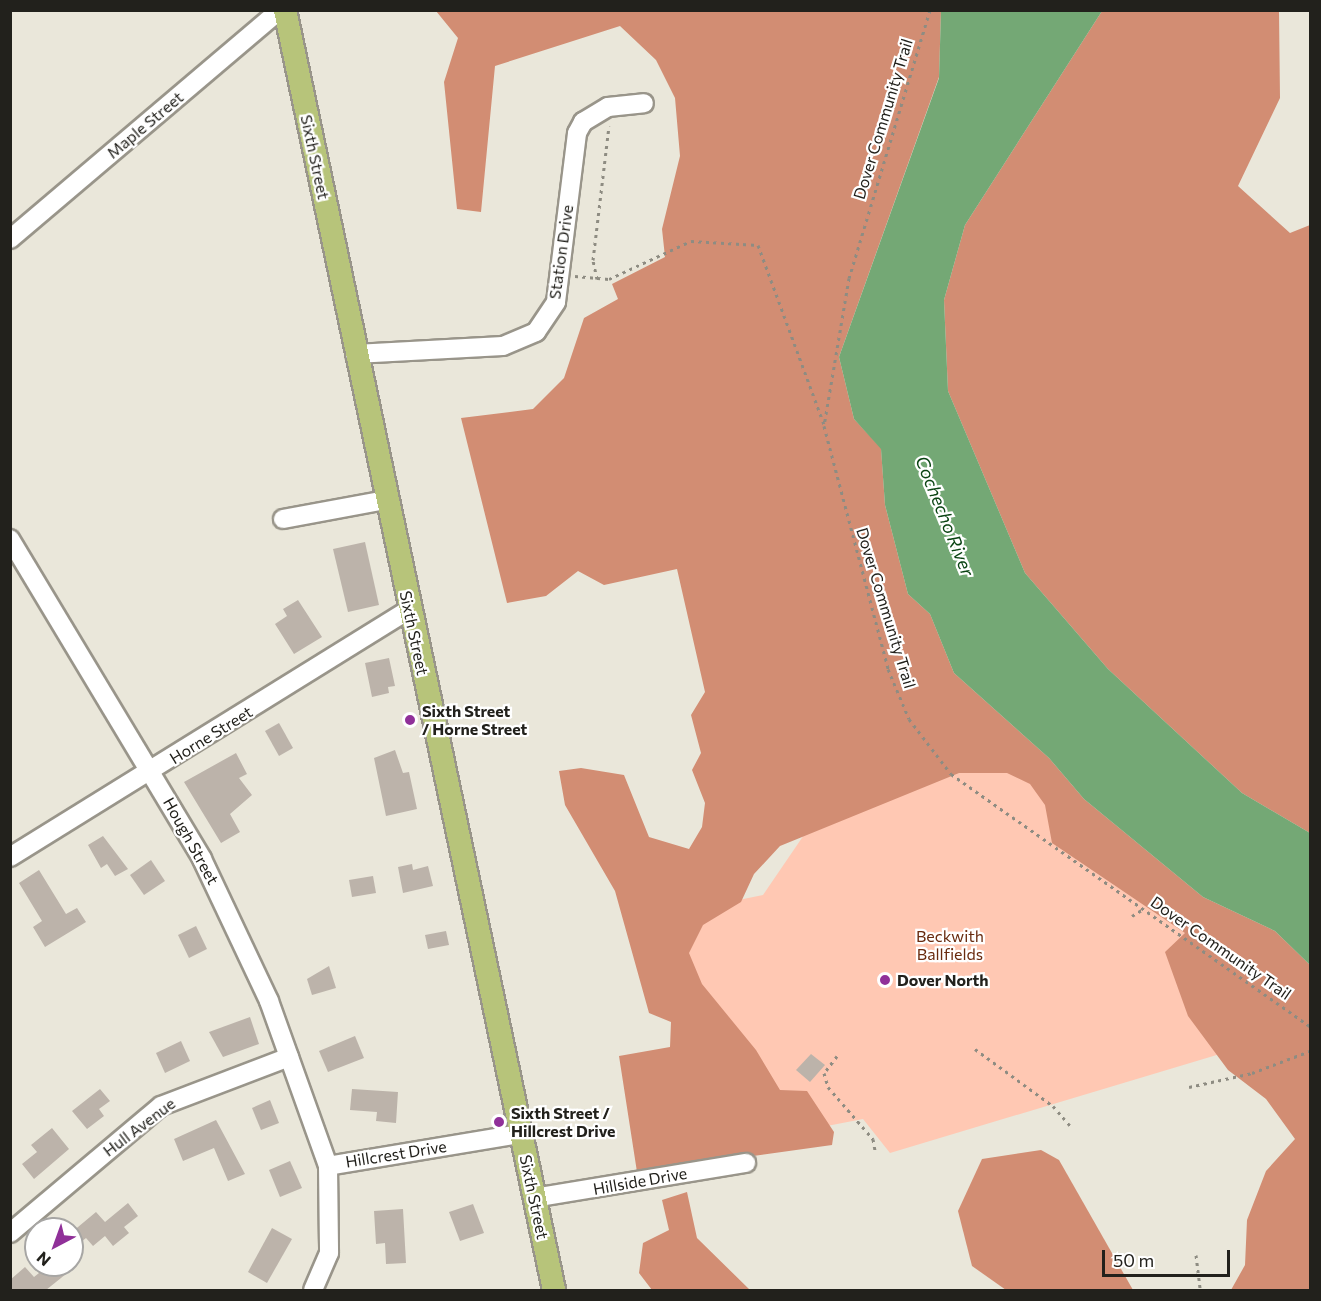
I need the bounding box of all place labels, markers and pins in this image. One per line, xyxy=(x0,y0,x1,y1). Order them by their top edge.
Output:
place label: Sixth Street / Horne Street xyxy=(422,701,527,739)
marker: Sixth Street / Horne Street xyxy=(403,713,417,727)
place label: Dover North xyxy=(897,970,989,990)
marker: Dover North xyxy=(878,973,892,987)
place label: Sixth Street / Hillcrest Drive xyxy=(511,1103,615,1141)
marker: Sixth Street / Hillcrest Drive xyxy=(492,1115,506,1129)

